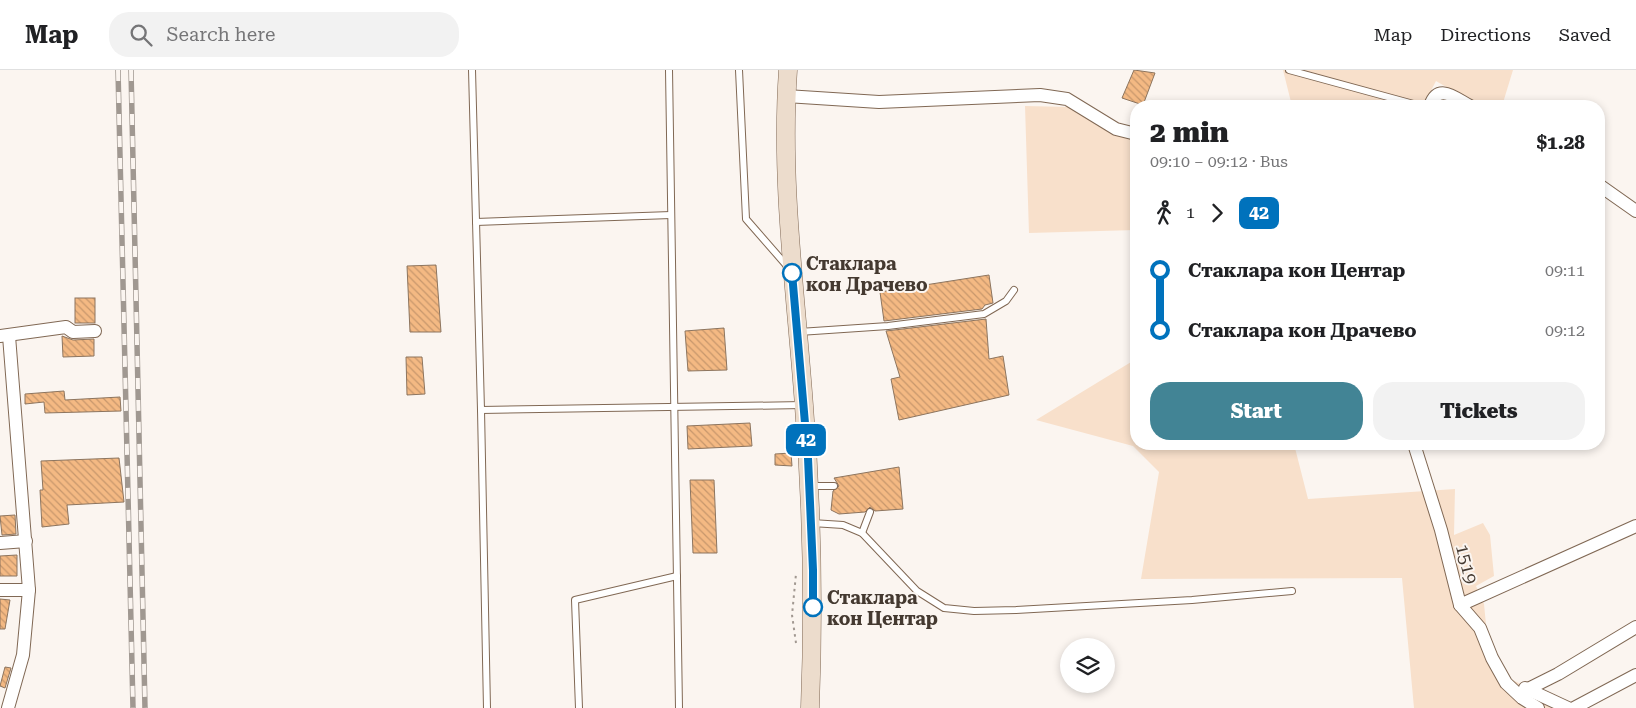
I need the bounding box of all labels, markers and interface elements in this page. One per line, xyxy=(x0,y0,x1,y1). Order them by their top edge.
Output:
search box xyxy=(109,12,459,57)
text: Map xyxy=(25,21,79,49)
icon: search xyxy=(127,21,155,49)
text: Search here xyxy=(167,23,275,46)
text: Map xyxy=(1374,24,1412,45)
text: Directions xyxy=(1440,24,1531,45)
text: Saved xyxy=(1559,24,1611,45)
text: 2 min xyxy=(1150,116,1229,149)
text: $1.28 xyxy=(1536,131,1585,154)
text: 09:10 – 09:12 · Bus xyxy=(1150,152,1288,171)
icon: walk xyxy=(1150,199,1178,227)
icon: forward xyxy=(1203,199,1231,227)
text: 42 xyxy=(1249,202,1269,223)
text: 1 xyxy=(1186,203,1195,222)
place label: Стаклара кон Драчево xyxy=(806,253,928,295)
text: Стаклара кон Центар xyxy=(1188,259,1405,282)
text: 09:11 xyxy=(1545,261,1585,280)
marker: Стаклара кон Драчево xyxy=(782,263,802,283)
text: Стаклара кон Драчево xyxy=(1188,319,1417,342)
text: 09:12 xyxy=(1545,321,1585,340)
button: Start xyxy=(1150,382,1363,440)
button: Tickets xyxy=(1373,382,1585,440)
line badge: 42 xyxy=(784,424,828,456)
text: 42 xyxy=(796,429,816,450)
street label: 1519 xyxy=(1452,542,1482,586)
place label: Стаклара кон Центар xyxy=(827,587,938,629)
marker: Стаклара кон Центар xyxy=(803,597,823,617)
map controls xyxy=(1060,638,1115,693)
button: layers xyxy=(1060,638,1115,693)

